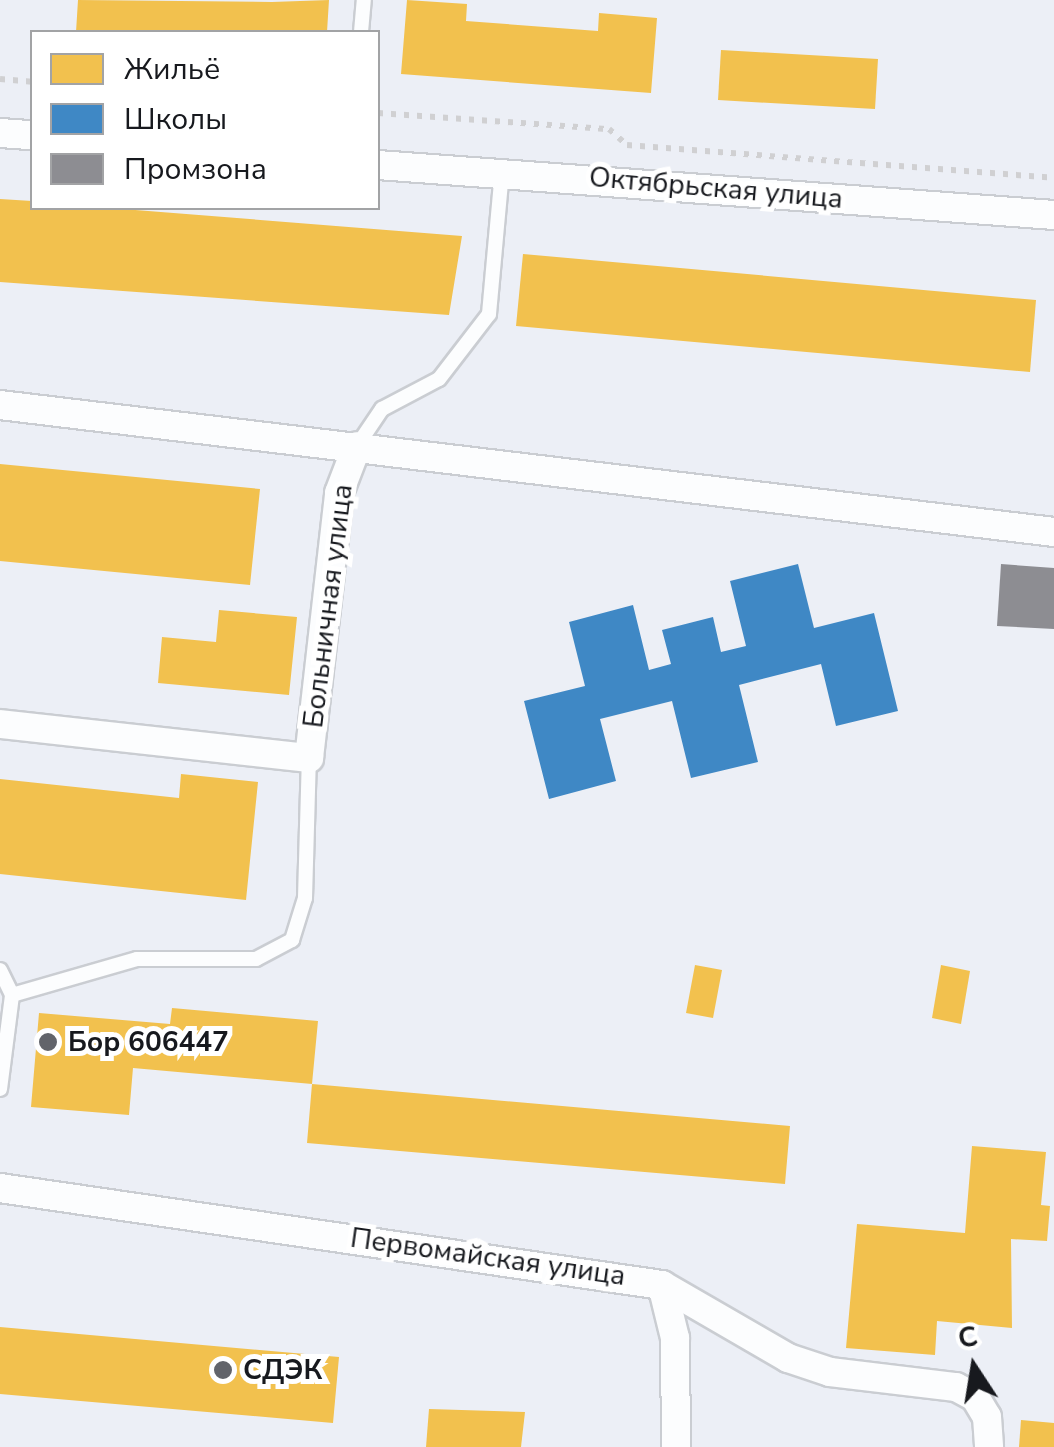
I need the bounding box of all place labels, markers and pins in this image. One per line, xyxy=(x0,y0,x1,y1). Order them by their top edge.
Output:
place label: Бор 606447 xyxy=(68,1025,229,1059)
marker: Бор 606447 xyxy=(37,1031,59,1053)
place label: СДЭК xyxy=(243,1353,322,1387)
marker: СДЭК xyxy=(212,1359,234,1381)

